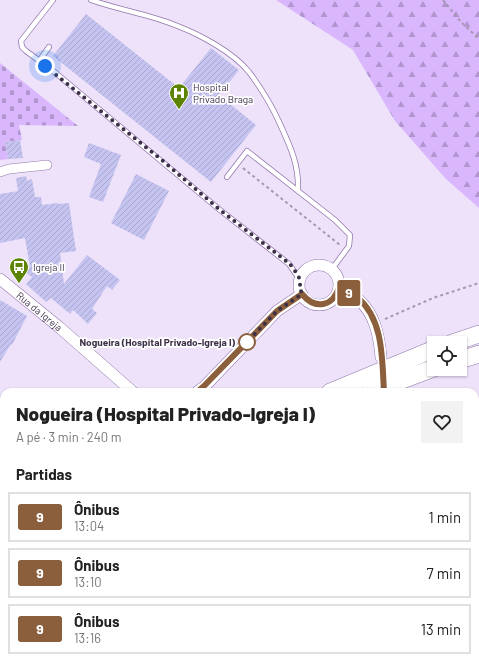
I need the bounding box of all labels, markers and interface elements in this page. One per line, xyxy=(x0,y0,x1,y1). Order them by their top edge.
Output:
your location xyxy=(35,56,55,76)
place label: Hospital Privado Braga xyxy=(193,81,253,105)
hospital icon: Hospital Privado Braga xyxy=(168,82,190,110)
bus stop icon: Igreja II xyxy=(8,256,30,284)
place label: Igreja II xyxy=(33,261,65,273)
line badge: 9 xyxy=(336,280,362,306)
text: 9 xyxy=(345,284,353,301)
street label: Rua da Igreja xyxy=(14,289,65,333)
marker: Nogueira (Hospital Privado-Igreja I) xyxy=(238,333,256,351)
place label: Nogueira (Hospital Privado-Igreja I) xyxy=(79,336,236,348)
map controls xyxy=(427,336,467,376)
button: locate xyxy=(427,336,467,376)
button: heart xyxy=(421,401,463,443)
text: Nogueira (Hospital Privado-Igreja I) xyxy=(16,402,315,425)
text: A pé · 3 min · 240 m xyxy=(16,429,122,445)
text: Partidas xyxy=(16,465,72,483)
text: Ônibus xyxy=(74,500,120,518)
text: 9 xyxy=(36,508,44,525)
text: 1 min xyxy=(428,508,461,526)
text: 13:04 xyxy=(74,518,104,534)
text: Ônibus xyxy=(74,556,120,574)
text: 9 xyxy=(36,564,44,581)
text: 7 min xyxy=(427,564,461,582)
text: 13:10 xyxy=(74,574,102,590)
text: Ônibus xyxy=(74,612,120,630)
text: 9 xyxy=(36,620,44,637)
text: 13 min xyxy=(421,620,461,638)
text: 13:16 xyxy=(74,630,101,646)

